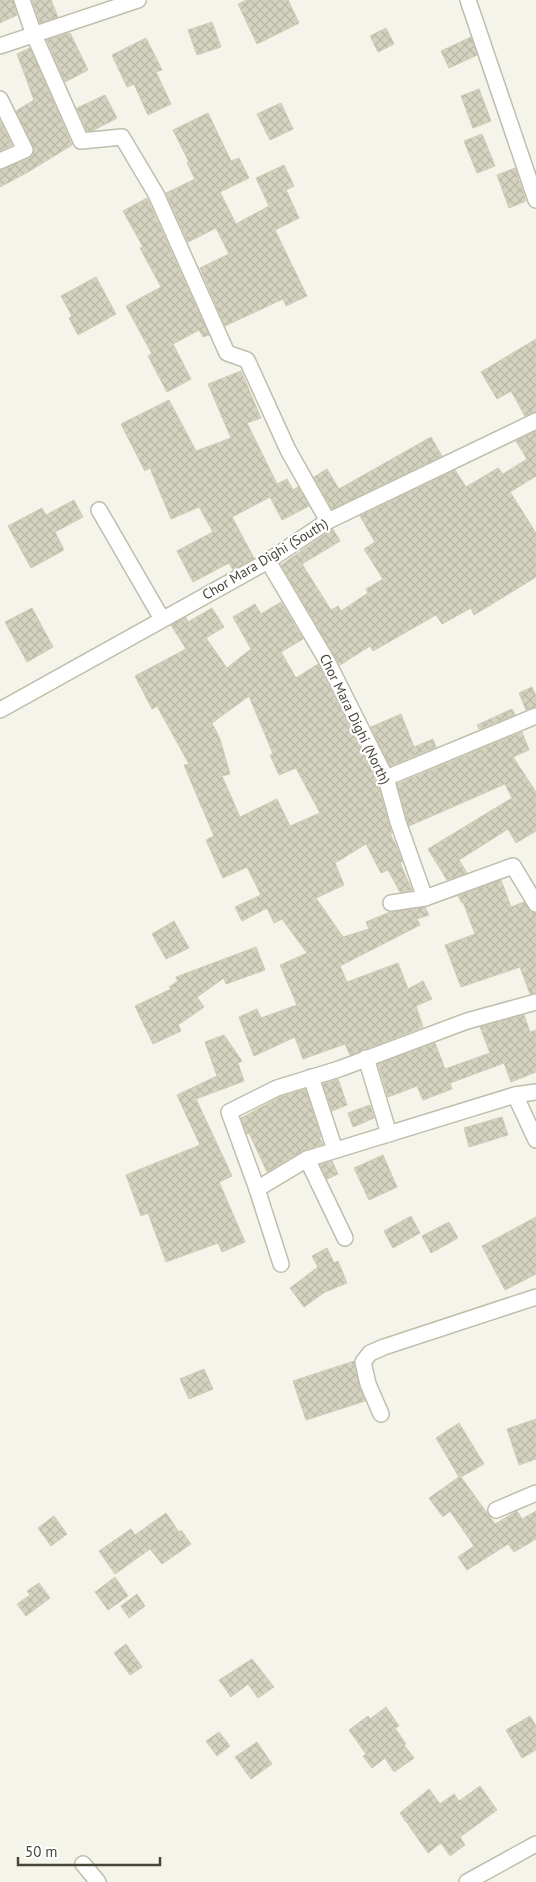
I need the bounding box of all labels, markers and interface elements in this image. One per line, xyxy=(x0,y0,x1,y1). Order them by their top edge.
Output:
street label: Chor Mara Dighi (South) xyxy=(199,514,331,604)
street label: Chor Mara Dighi (North) xyxy=(316,651,394,787)
scale bar xyxy=(18,1834,160,1866)
text: 50 m xyxy=(25,1842,58,1861)

